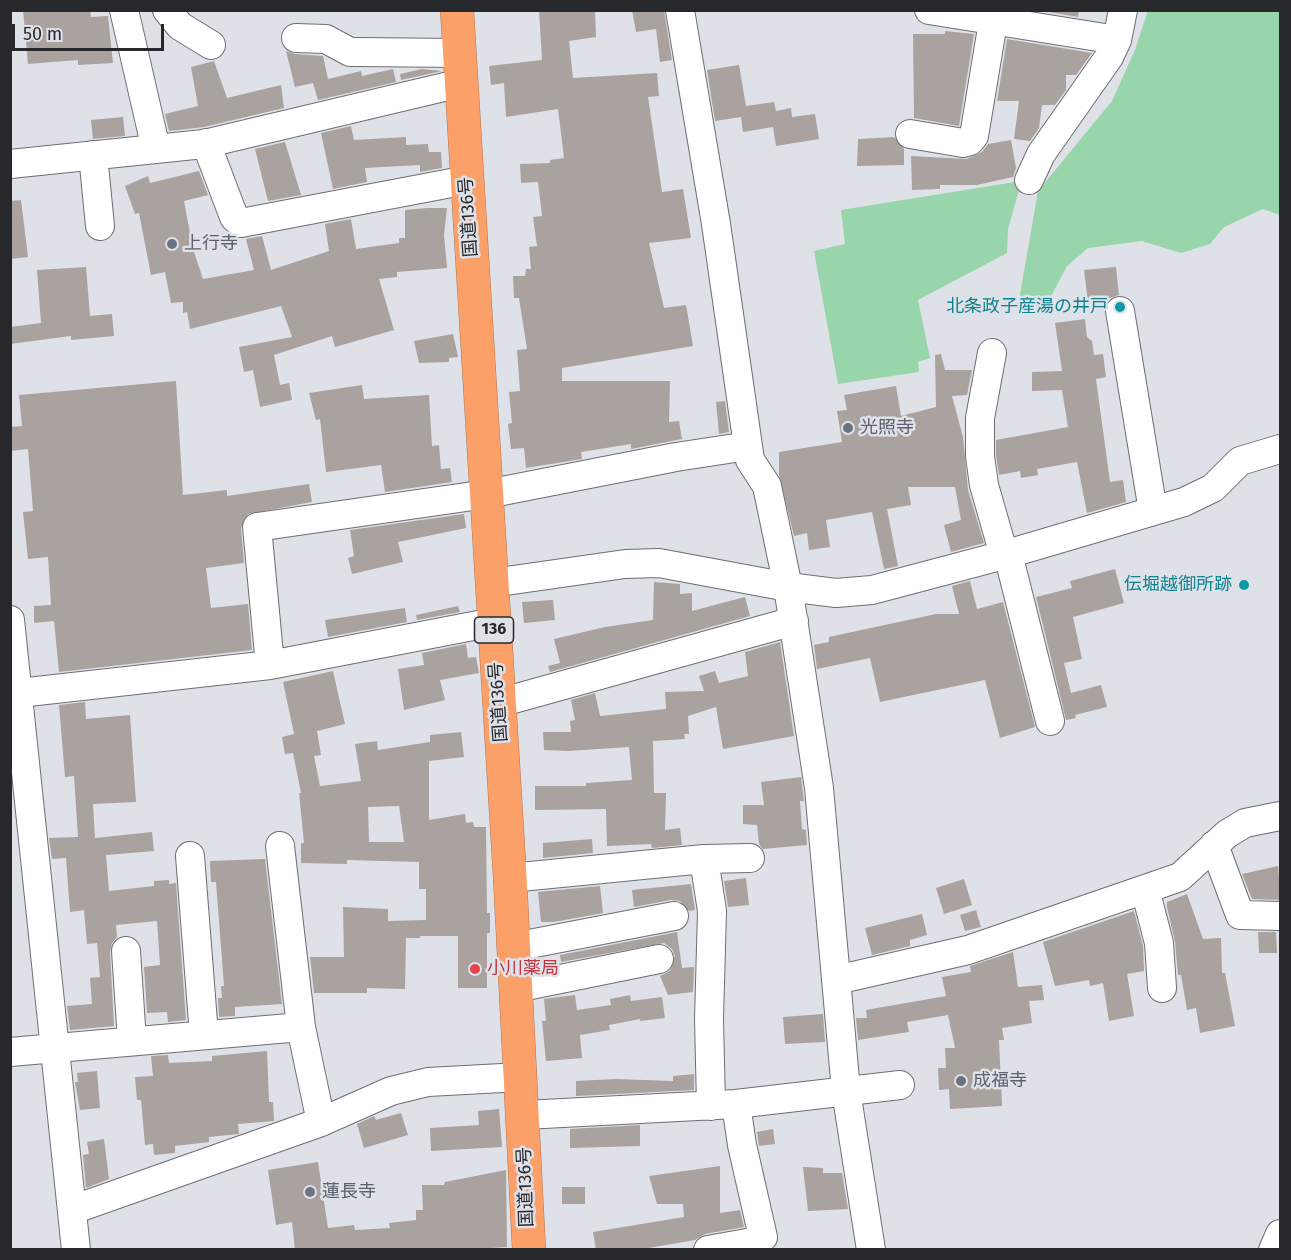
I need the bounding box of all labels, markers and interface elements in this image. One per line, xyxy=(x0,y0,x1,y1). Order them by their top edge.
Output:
scale bar xyxy=(15,12,166,50)
text: 50 m xyxy=(23,23,62,45)
street label: 国道136号 xyxy=(455,176,483,258)
place label: 上行寺 xyxy=(184,233,238,255)
marker: 上行寺 xyxy=(165,237,179,251)
place label: 北条政子産湯の井戸 xyxy=(946,296,1108,318)
marker: 北条政子産湯の井戸 xyxy=(1113,300,1127,314)
place label: 光照寺 xyxy=(860,417,914,439)
marker: 光照寺 xyxy=(841,421,855,435)
place label: 伝堀越御所跡 xyxy=(1124,574,1232,596)
marker: 伝堀越御所跡 xyxy=(1237,578,1251,592)
road number: 136 xyxy=(474,617,514,643)
street label: 国道136号 xyxy=(485,661,513,743)
place label: 小川薬局 xyxy=(487,958,559,980)
marker: 小川薬局 xyxy=(468,962,482,976)
place label: 成福寺 xyxy=(973,1070,1027,1092)
marker: 成福寺 xyxy=(954,1074,968,1088)
street label: 国道136号 xyxy=(514,1146,538,1228)
place label: 蓮長寺 xyxy=(322,1181,376,1203)
marker: 蓮長寺 xyxy=(303,1185,317,1199)

